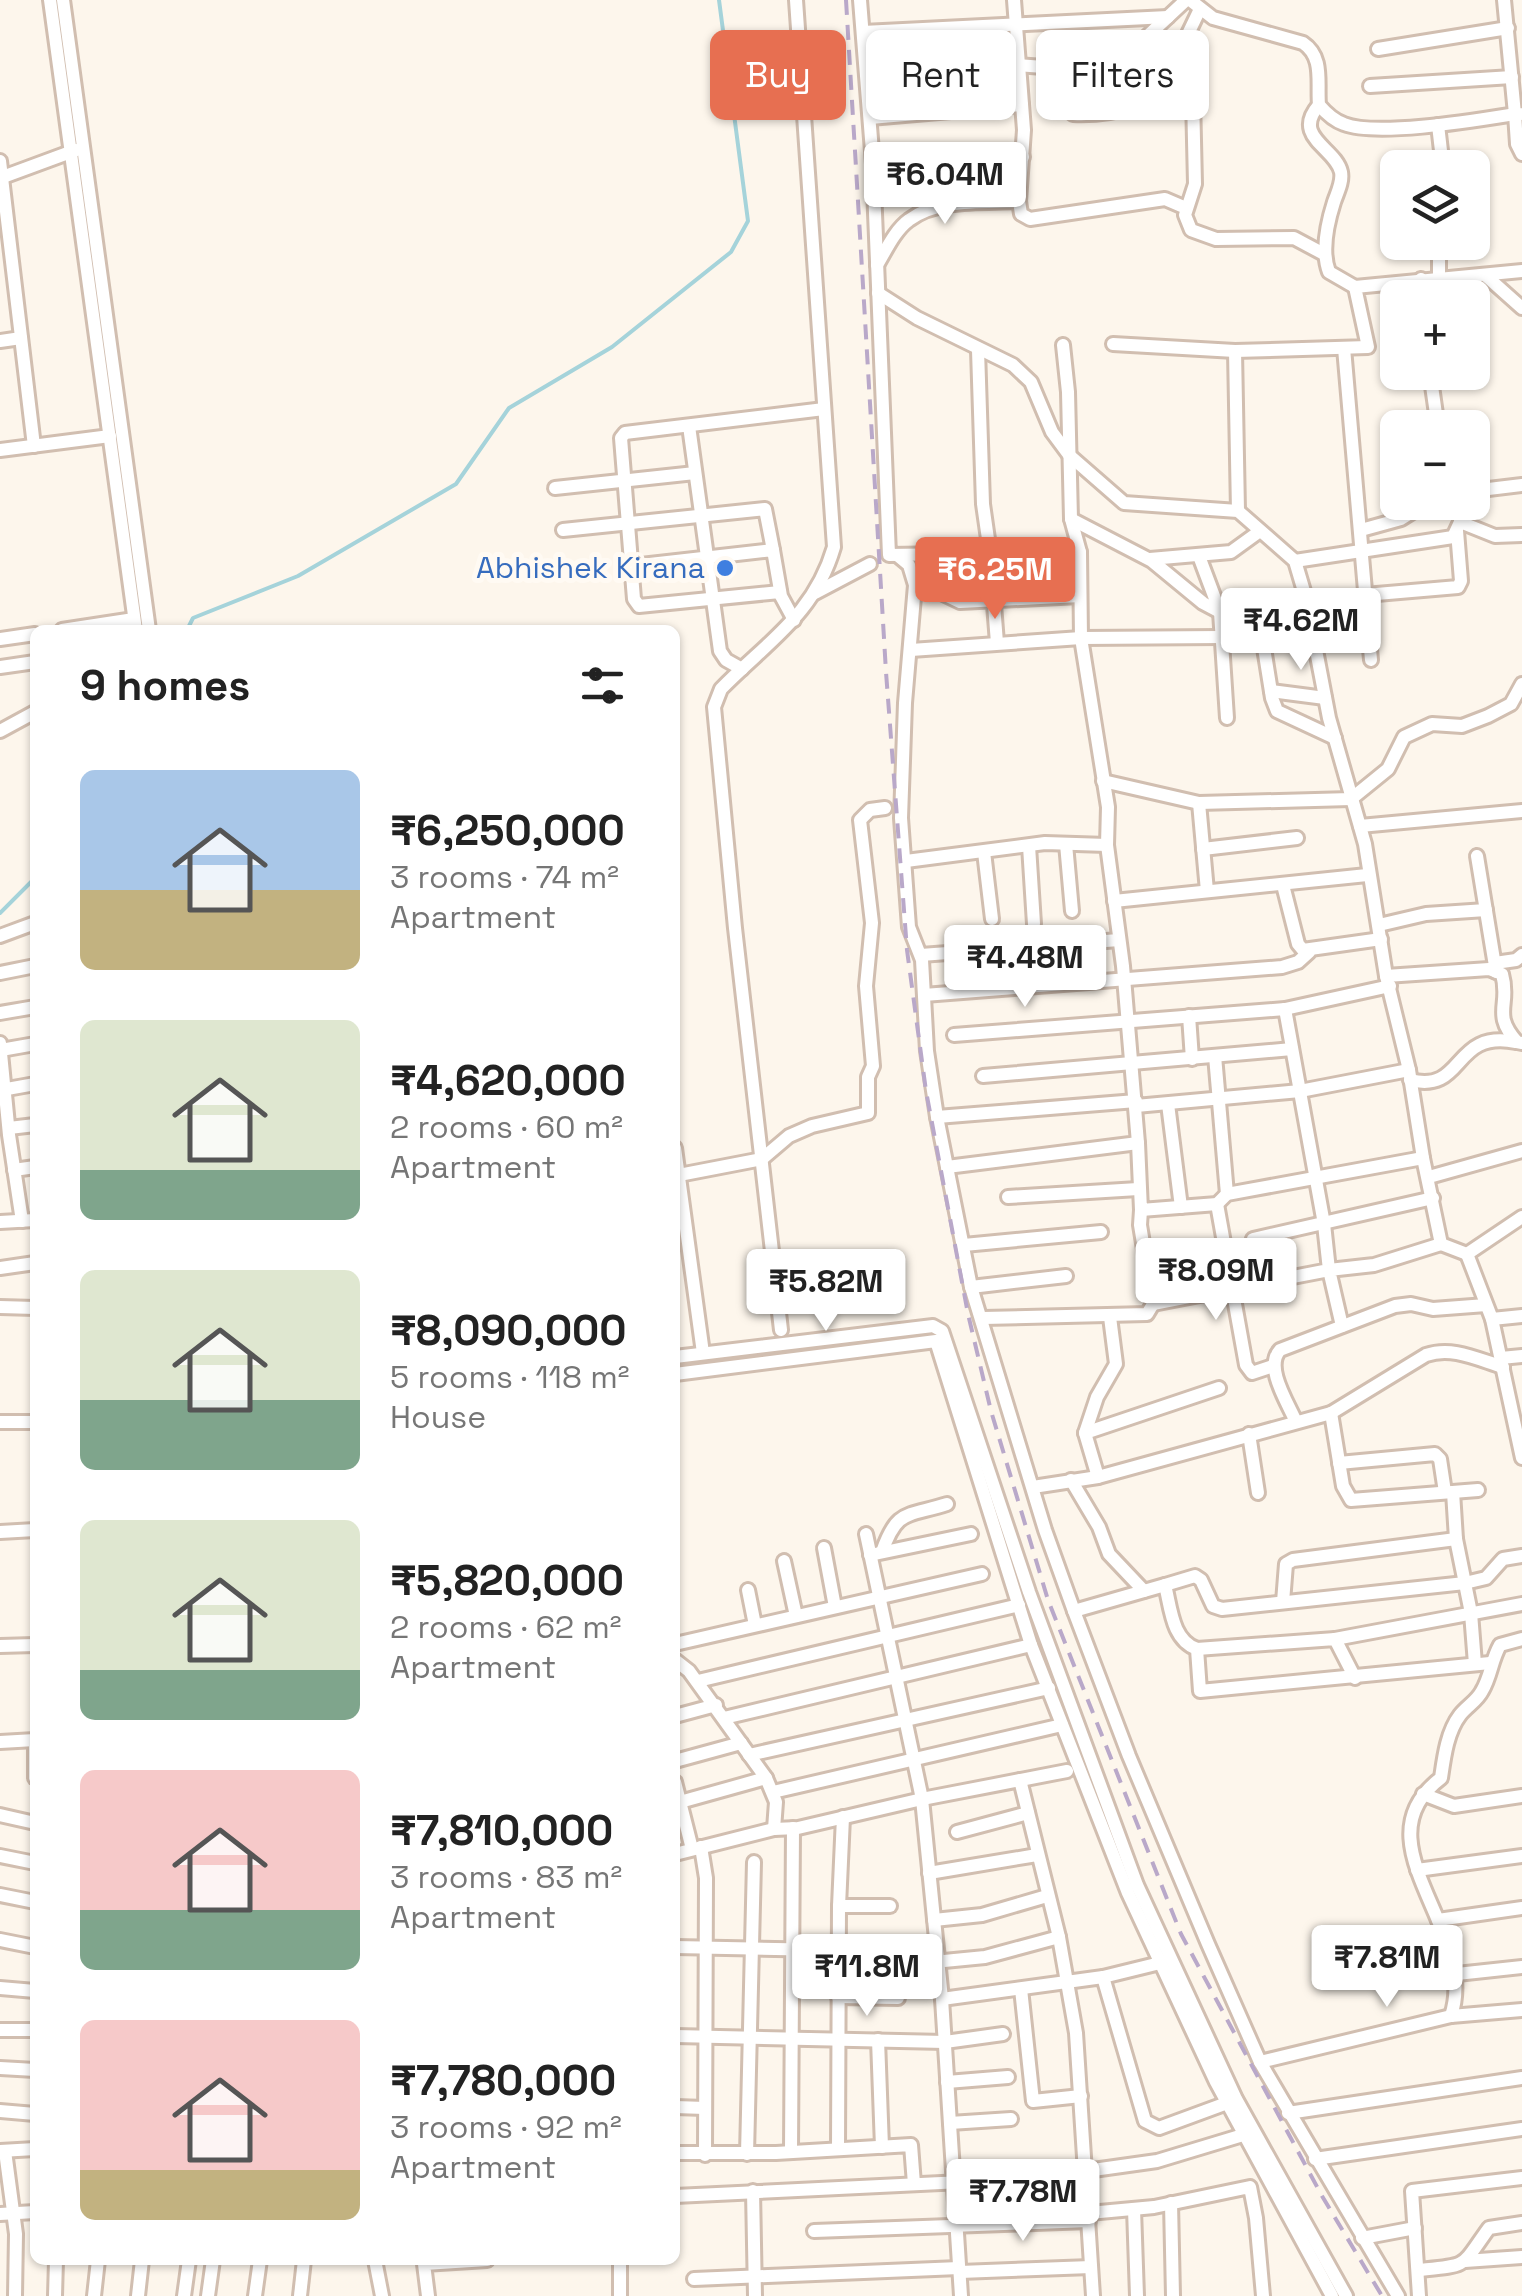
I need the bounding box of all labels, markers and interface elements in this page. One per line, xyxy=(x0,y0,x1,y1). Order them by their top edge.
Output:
chip: Buy xyxy=(710,30,846,120)
chip: Rent xyxy=(866,30,1016,120)
chip: Filters xyxy=(1036,30,1209,120)
pin: ₹6.04M xyxy=(864,142,1026,227)
map controls xyxy=(1380,150,1490,520)
button: layers xyxy=(1380,150,1490,260)
text: ₹6.04M xyxy=(886,154,1004,194)
button: + xyxy=(1380,280,1490,390)
button: − xyxy=(1380,410,1490,520)
pin: ₹6.25M xyxy=(914,537,1076,622)
place label: Abhishek Kirana xyxy=(476,548,705,587)
text: ₹6.25M xyxy=(937,549,1053,589)
marker: Abhishek Kirana xyxy=(714,557,736,579)
pin: ₹4.62M xyxy=(1220,588,1382,673)
text: ₹4.62M xyxy=(1243,600,1359,640)
icon: filters xyxy=(575,658,630,713)
text: 9 homes xyxy=(80,659,250,712)
text: ₹6,250,000 xyxy=(390,804,625,857)
icon: home xyxy=(160,810,280,930)
text: 3 rooms · 74 m² xyxy=(390,857,619,897)
text: Apartment xyxy=(390,897,556,937)
pin: ₹4.48M xyxy=(944,925,1106,1010)
text: ₹4.48M xyxy=(966,937,1084,977)
text: ₹4,620,000 xyxy=(390,1054,626,1107)
icon: home xyxy=(160,1060,280,1180)
text: 2 rooms · 60 m² xyxy=(390,1107,623,1147)
text: Apartment xyxy=(390,1147,556,1187)
pin: ₹8.09M xyxy=(1135,1238,1297,1323)
pin: ₹5.82M xyxy=(745,1249,907,1334)
text: ₹8.09M xyxy=(1158,1250,1275,1290)
text: ₹5.82M xyxy=(768,1261,884,1301)
text: ₹8,090,000 xyxy=(390,1304,627,1357)
icon: home xyxy=(160,1310,280,1430)
text: 5 rooms · 118 m² xyxy=(390,1357,629,1397)
text: House xyxy=(390,1397,486,1437)
text: ₹5,820,000 xyxy=(390,1554,624,1607)
icon: home xyxy=(160,1560,280,1680)
text: 2 rooms · 62 m² xyxy=(390,1607,622,1647)
text: Apartment xyxy=(390,1647,556,1687)
text: ₹7,810,000 xyxy=(390,1804,613,1857)
icon: home xyxy=(160,1810,280,1930)
text: 3 rooms · 83 m² xyxy=(390,1857,622,1897)
text: Apartment xyxy=(390,1897,556,1937)
pin: ₹7.81M xyxy=(1306,1925,1468,2010)
pin: ₹11.8M xyxy=(786,1934,948,2019)
text: ₹7.81M xyxy=(1334,1937,1440,1977)
text: ₹11.8M xyxy=(814,1946,920,1986)
text: ₹7,780,000 xyxy=(390,2054,616,2107)
icon: home xyxy=(160,2060,280,2180)
text: 3 rooms · 92 m² xyxy=(390,2107,622,2147)
text: Apartment xyxy=(390,2147,556,2187)
pin: ₹7.78M xyxy=(942,2159,1104,2244)
text: ₹7.78M xyxy=(968,2171,1078,2211)

